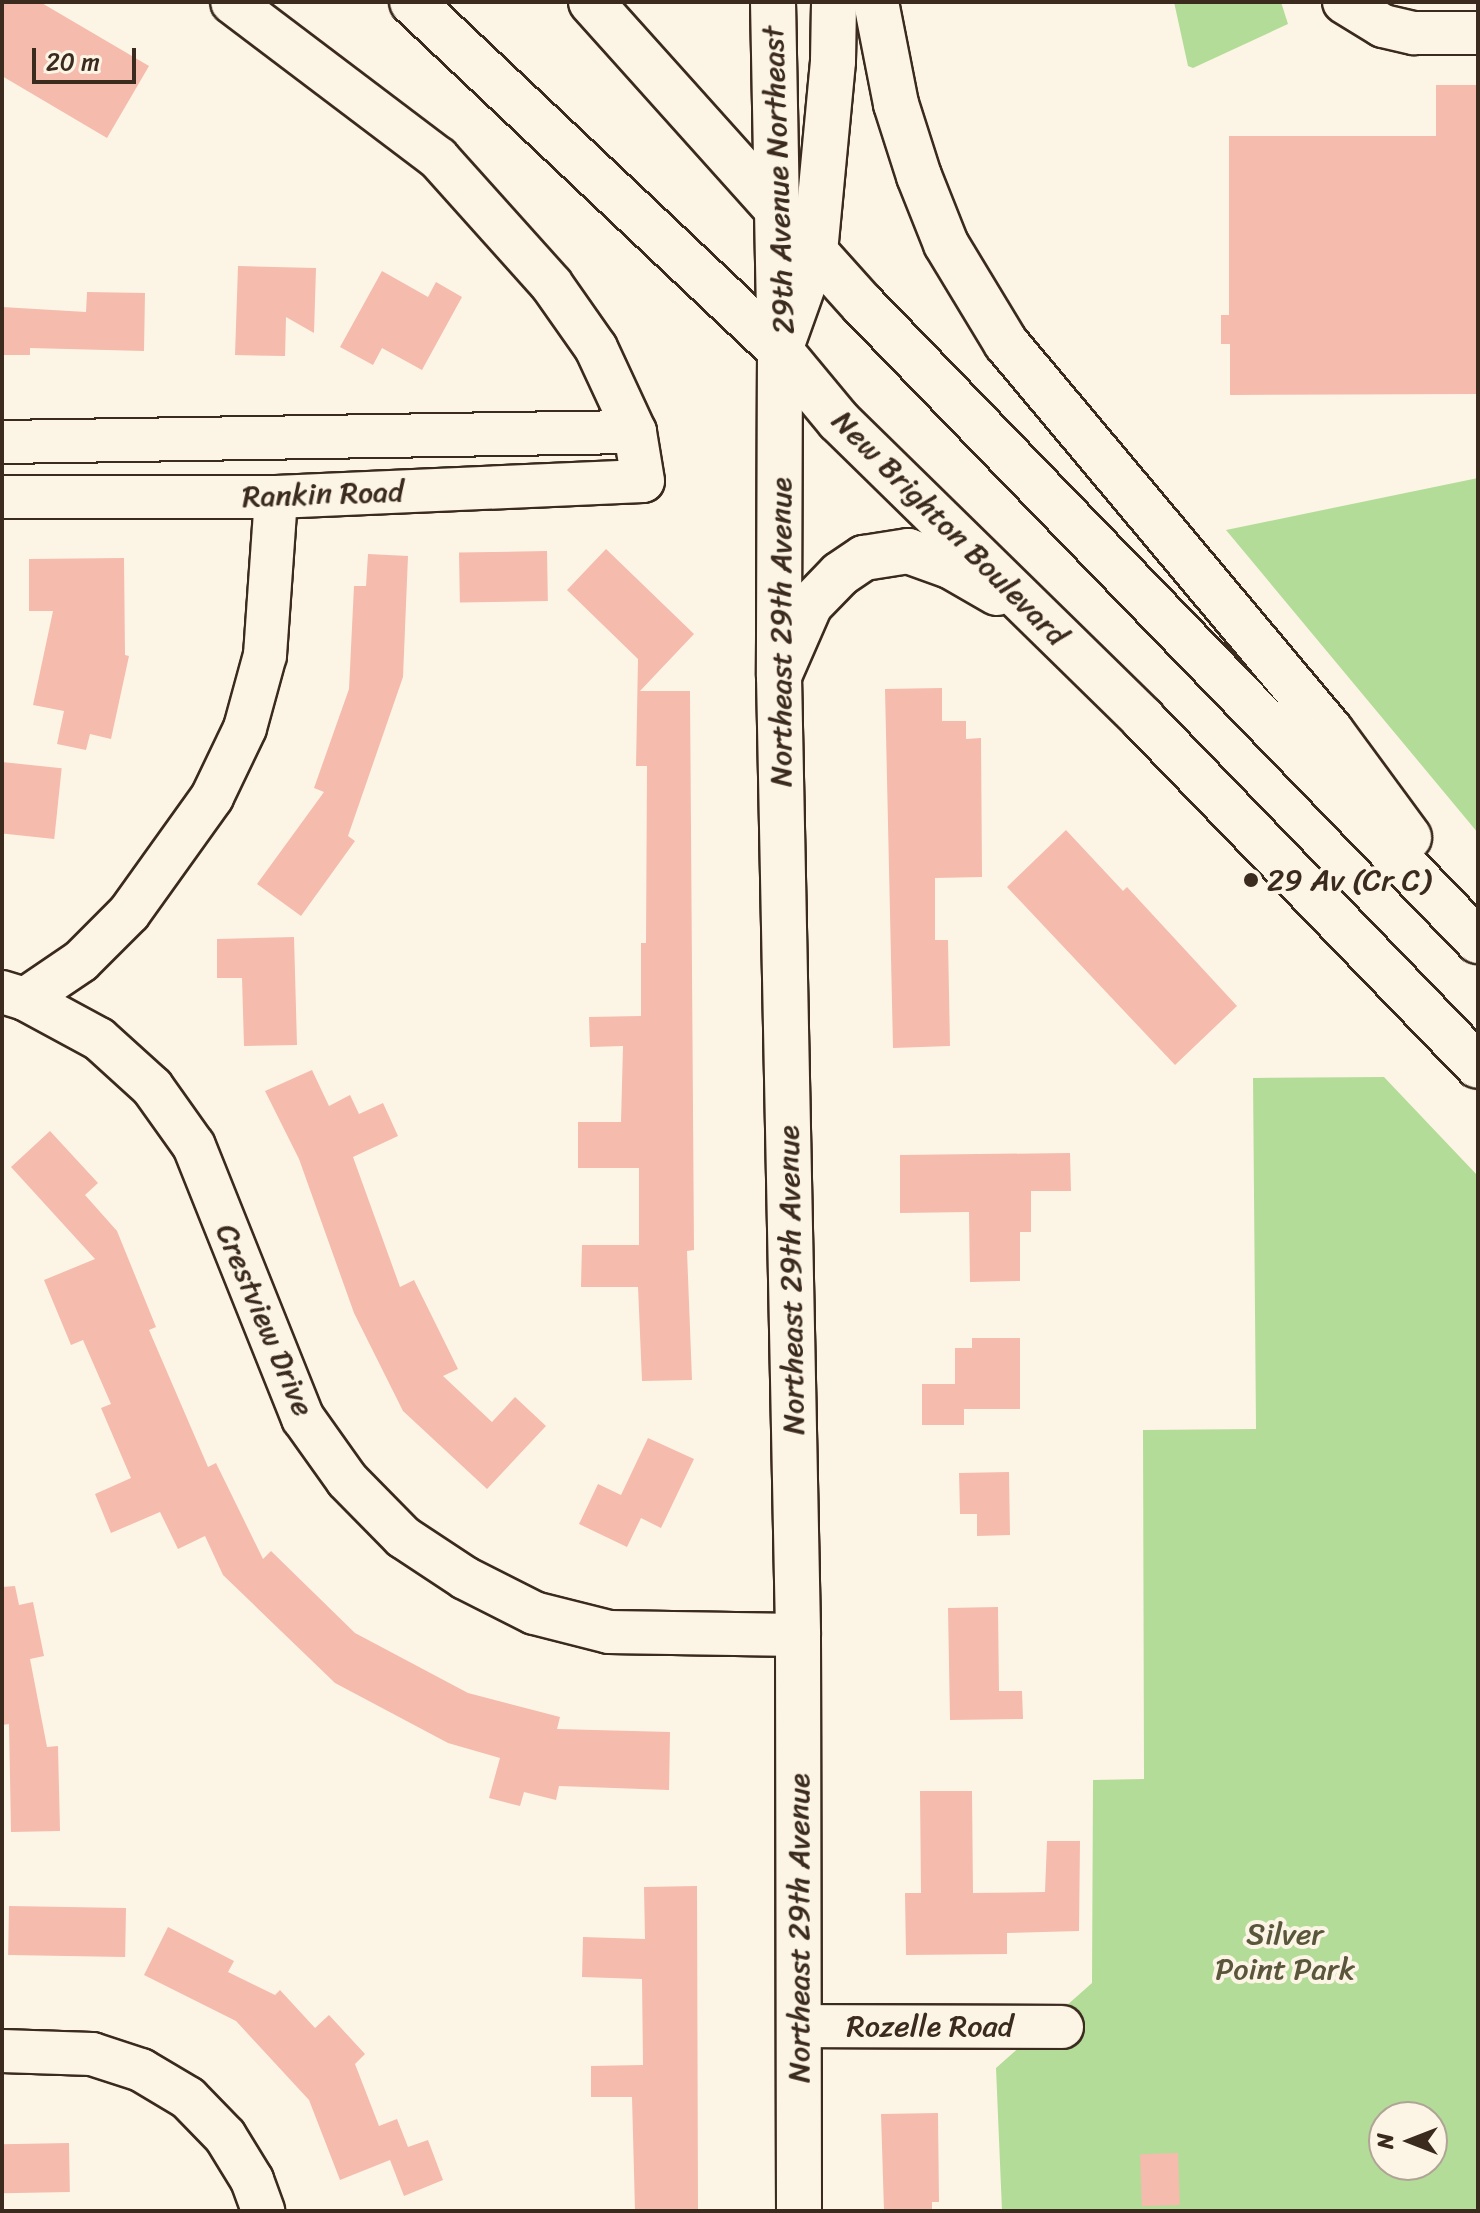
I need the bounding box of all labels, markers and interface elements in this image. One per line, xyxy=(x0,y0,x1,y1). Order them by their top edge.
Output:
street label: 29th Avenue Northeast xyxy=(755,24,801,336)
scale bar xyxy=(36,32,140,82)
text: 20 m xyxy=(46,41,100,83)
street label: New Brighton Boulevard xyxy=(825,403,1075,653)
street label: Rankin Road xyxy=(241,473,405,515)
street label: Northeast 29th Avenue xyxy=(763,477,799,787)
place label: 29 Av (Cr C) xyxy=(1267,862,1431,898)
marker: 29 Av (Cr C) xyxy=(1242,871,1260,889)
street label: Northeast 29th Avenue xyxy=(770,1124,812,1436)
street label: Crestview Drive xyxy=(208,1218,322,1422)
street label: Northeast 29th Avenue xyxy=(781,1773,817,2083)
park label: Silver Point Park xyxy=(1215,1916,1355,1986)
street label: Rozelle Road xyxy=(847,2008,1013,2044)
north arrow xyxy=(1368,2101,1448,2181)
text: N xyxy=(1366,2133,1405,2149)

